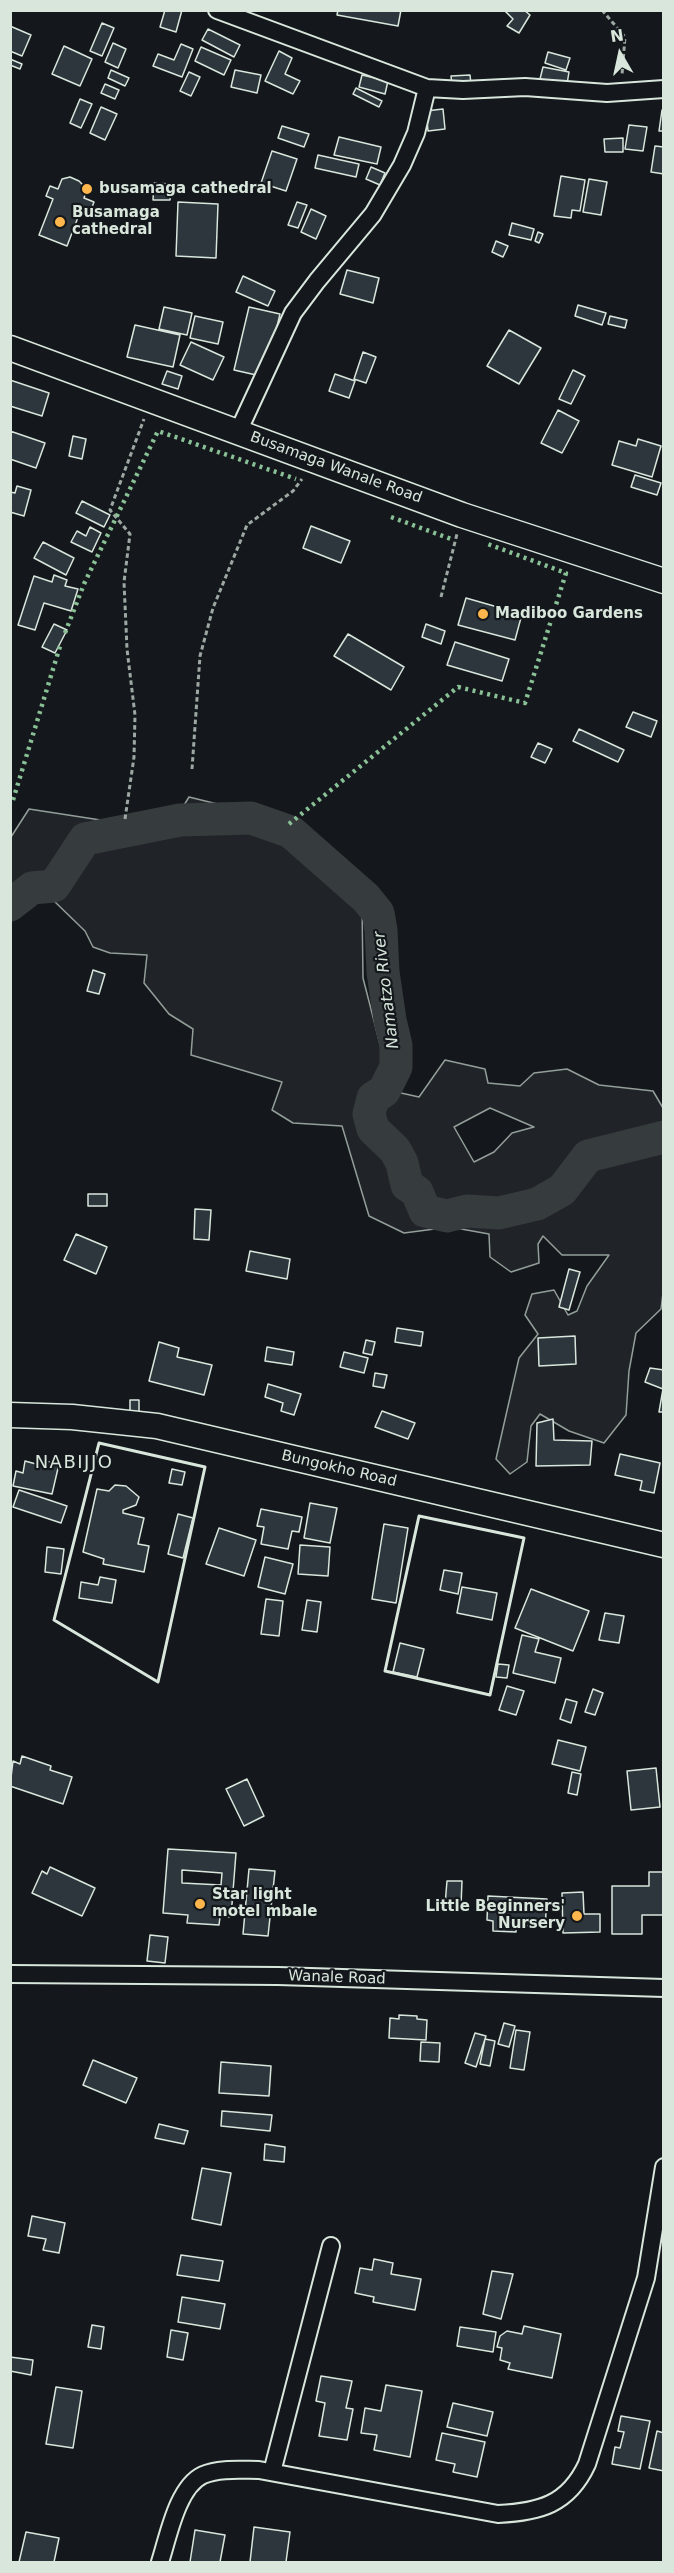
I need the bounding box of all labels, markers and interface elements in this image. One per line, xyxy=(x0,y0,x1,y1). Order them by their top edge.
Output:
north arrow xyxy=(590,24,650,84)
text: N xyxy=(609,25,625,46)
place label: busamaga cathedral xyxy=(99,180,272,198)
marker: busamaga cathedral xyxy=(80,182,94,196)
place label: Busamaga cathedral xyxy=(72,204,160,239)
marker: Busamaga cathedral xyxy=(53,215,67,229)
street label: Busamaga Wanale Road xyxy=(248,428,424,508)
place label: Madiboo Gardens xyxy=(495,605,643,623)
marker: Madiboo Gardens xyxy=(476,607,490,621)
water label: Namatzo River xyxy=(370,930,404,1050)
street label: Bungokho Road xyxy=(280,1447,398,1491)
district label: NABIJJO xyxy=(35,1452,113,1474)
place label: Star light motel mbale xyxy=(212,1886,317,1921)
marker: Star light motel mbale xyxy=(193,1897,207,1911)
place label: Little Beginners' Nursery xyxy=(425,1898,565,1933)
marker: Little Beginners' Nursery xyxy=(570,1909,584,1923)
street label: Wanale Road xyxy=(288,1967,386,1989)

